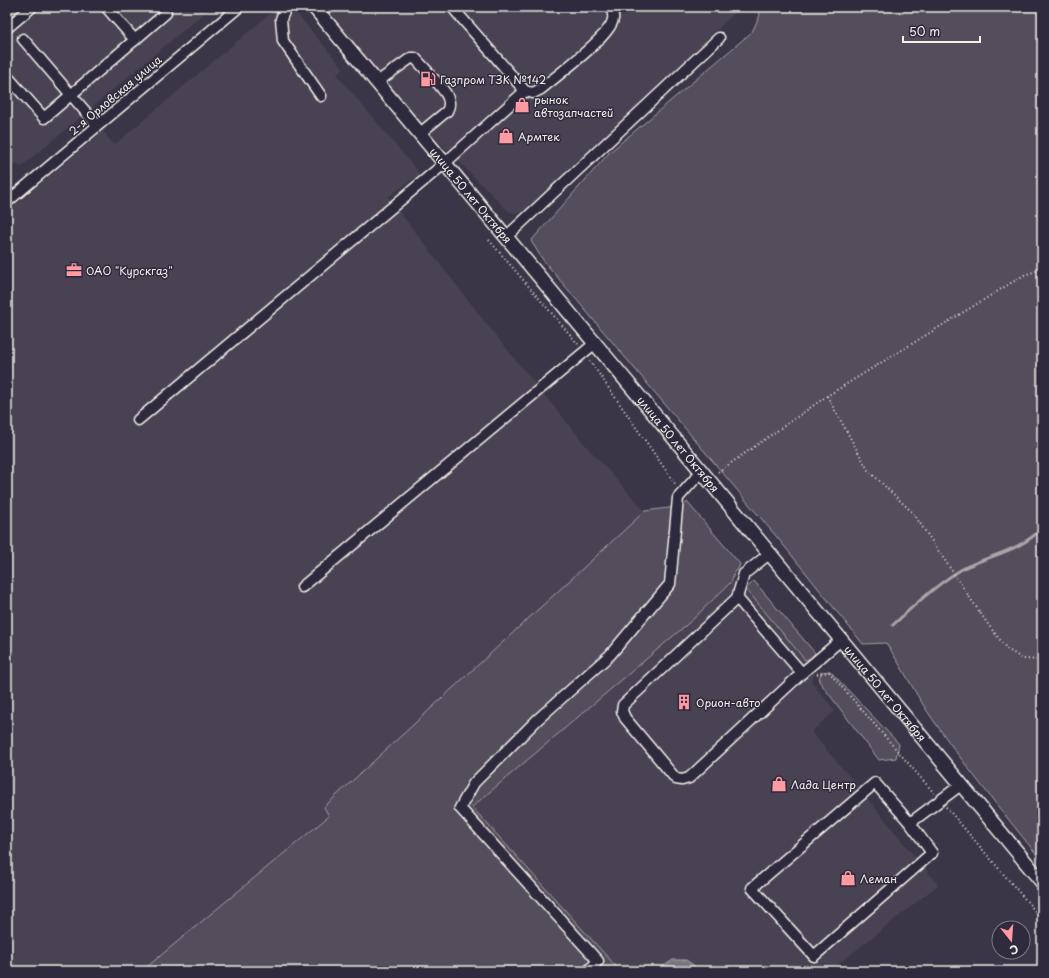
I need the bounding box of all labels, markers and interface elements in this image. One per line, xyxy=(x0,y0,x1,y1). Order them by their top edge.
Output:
scale bar xyxy=(903,18,980,44)
text: 50 m xyxy=(909,22,940,40)
street label: 2-я Орловская улица xyxy=(65,51,165,139)
fuel station icon: Газпром ТЗК №142 xyxy=(419,70,437,88)
place label: Газпром ТЗК №142 xyxy=(440,71,547,88)
place label: рынок автозапчастей xyxy=(534,91,613,121)
shop icon: рынок автозапчастей xyxy=(513,96,531,114)
shop icon: Армтек xyxy=(497,127,515,145)
place label: Армтек xyxy=(518,128,560,145)
street label: улица 50 лет Октября xyxy=(426,143,517,247)
office icon: ОАО "Курскгаз" xyxy=(65,261,83,279)
place label: ОАО "Курскгаз" xyxy=(86,262,173,279)
street label: улица 50 лет Октября xyxy=(634,392,724,496)
street label: улица 50 лет Октября xyxy=(841,641,931,745)
building icon: Орион-авто xyxy=(675,693,693,711)
place label: Орион-авто xyxy=(696,694,760,711)
shop icon: Лада Центр xyxy=(770,775,788,793)
place label: Лада Центр xyxy=(791,776,856,793)
shop icon: Леман xyxy=(839,869,857,887)
place label: Леман xyxy=(860,870,897,887)
north arrow xyxy=(991,920,1031,960)
text: С xyxy=(1008,941,1021,959)

